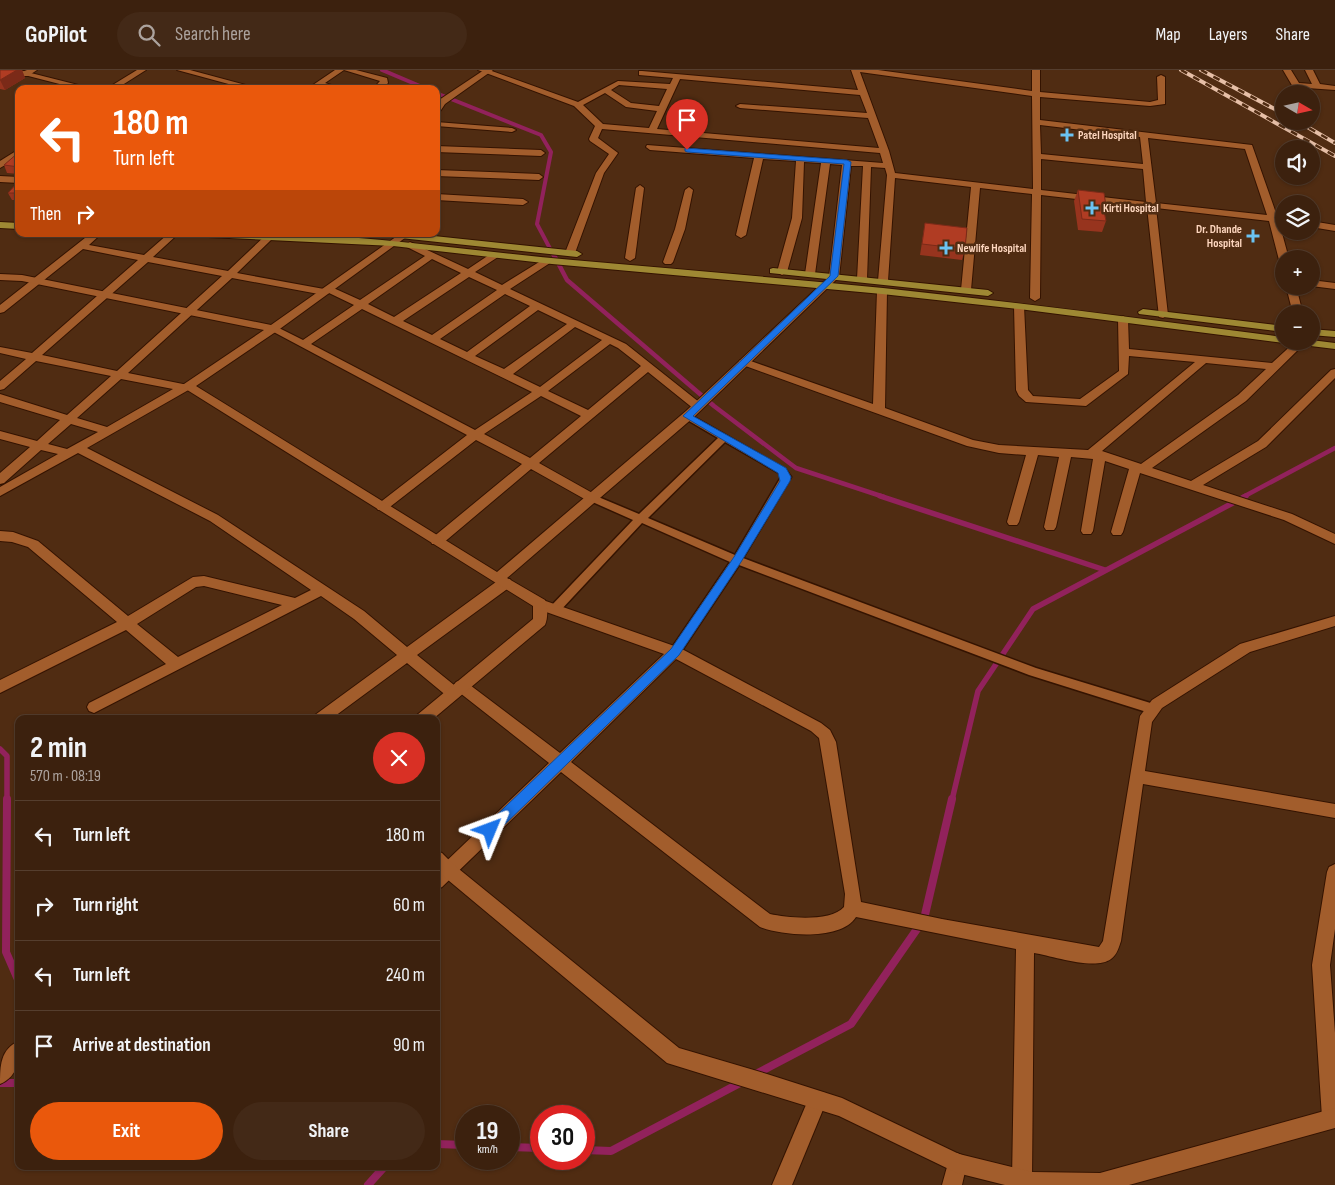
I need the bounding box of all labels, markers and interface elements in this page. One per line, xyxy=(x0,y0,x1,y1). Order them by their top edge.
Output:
search box xyxy=(117,12,467,57)
text: GoPilot xyxy=(25,20,87,49)
icon: search xyxy=(135,21,163,49)
text: Search here xyxy=(175,23,251,46)
text: Map xyxy=(1156,24,1181,45)
text: Layers xyxy=(1209,24,1248,45)
text: Share xyxy=(1276,24,1310,45)
north arrow xyxy=(1275,85,1320,130)
map controls xyxy=(1275,85,1320,350)
pin xyxy=(666,99,708,150)
text: 180 m xyxy=(113,102,189,145)
icon: left xyxy=(30,105,95,170)
icon: arrive xyxy=(673,106,701,134)
marker: Patel Hospital xyxy=(1060,128,1074,142)
place label: Patel Hospital xyxy=(1078,128,1137,143)
button: sound xyxy=(1275,140,1320,185)
text: Turn left xyxy=(113,145,175,172)
button: layers xyxy=(1275,195,1320,240)
icon: right xyxy=(71,200,99,228)
marker: Kirti Hospital xyxy=(1085,201,1099,215)
place label: Kirti Hospital xyxy=(1103,201,1159,216)
text: Then xyxy=(30,203,61,226)
place label: Dr. Dhande Hospital xyxy=(1196,222,1242,251)
marker: Dr. Dhande Hospital xyxy=(1246,229,1260,243)
marker: Newlife Hospital xyxy=(939,241,953,255)
place label: Newlife Hospital xyxy=(957,241,1026,256)
button: + xyxy=(1275,250,1320,295)
button: − xyxy=(1275,305,1320,350)
text: 2 min xyxy=(30,730,87,766)
button: close xyxy=(373,732,425,784)
text: 570 m · 08:19 xyxy=(30,767,101,786)
position arrow xyxy=(463,803,515,855)
icon: left xyxy=(30,822,58,850)
text: Turn left xyxy=(73,824,130,847)
text: 180 m xyxy=(386,824,425,847)
icon: right xyxy=(30,892,58,920)
text: Turn right xyxy=(73,894,138,917)
text: 60 m xyxy=(393,894,425,917)
icon: left xyxy=(30,962,58,990)
text: Turn left xyxy=(73,964,130,987)
text: 240 m xyxy=(386,964,425,987)
icon: arrive xyxy=(30,1032,58,1060)
text: Arrive at destination xyxy=(73,1034,211,1057)
text: 90 m xyxy=(393,1034,425,1057)
button: Exit xyxy=(30,1102,223,1160)
button: Share xyxy=(233,1102,425,1160)
speed limit sign: 30 xyxy=(530,1105,595,1170)
text: 19 xyxy=(477,1116,498,1147)
text: km/h xyxy=(477,1142,498,1157)

